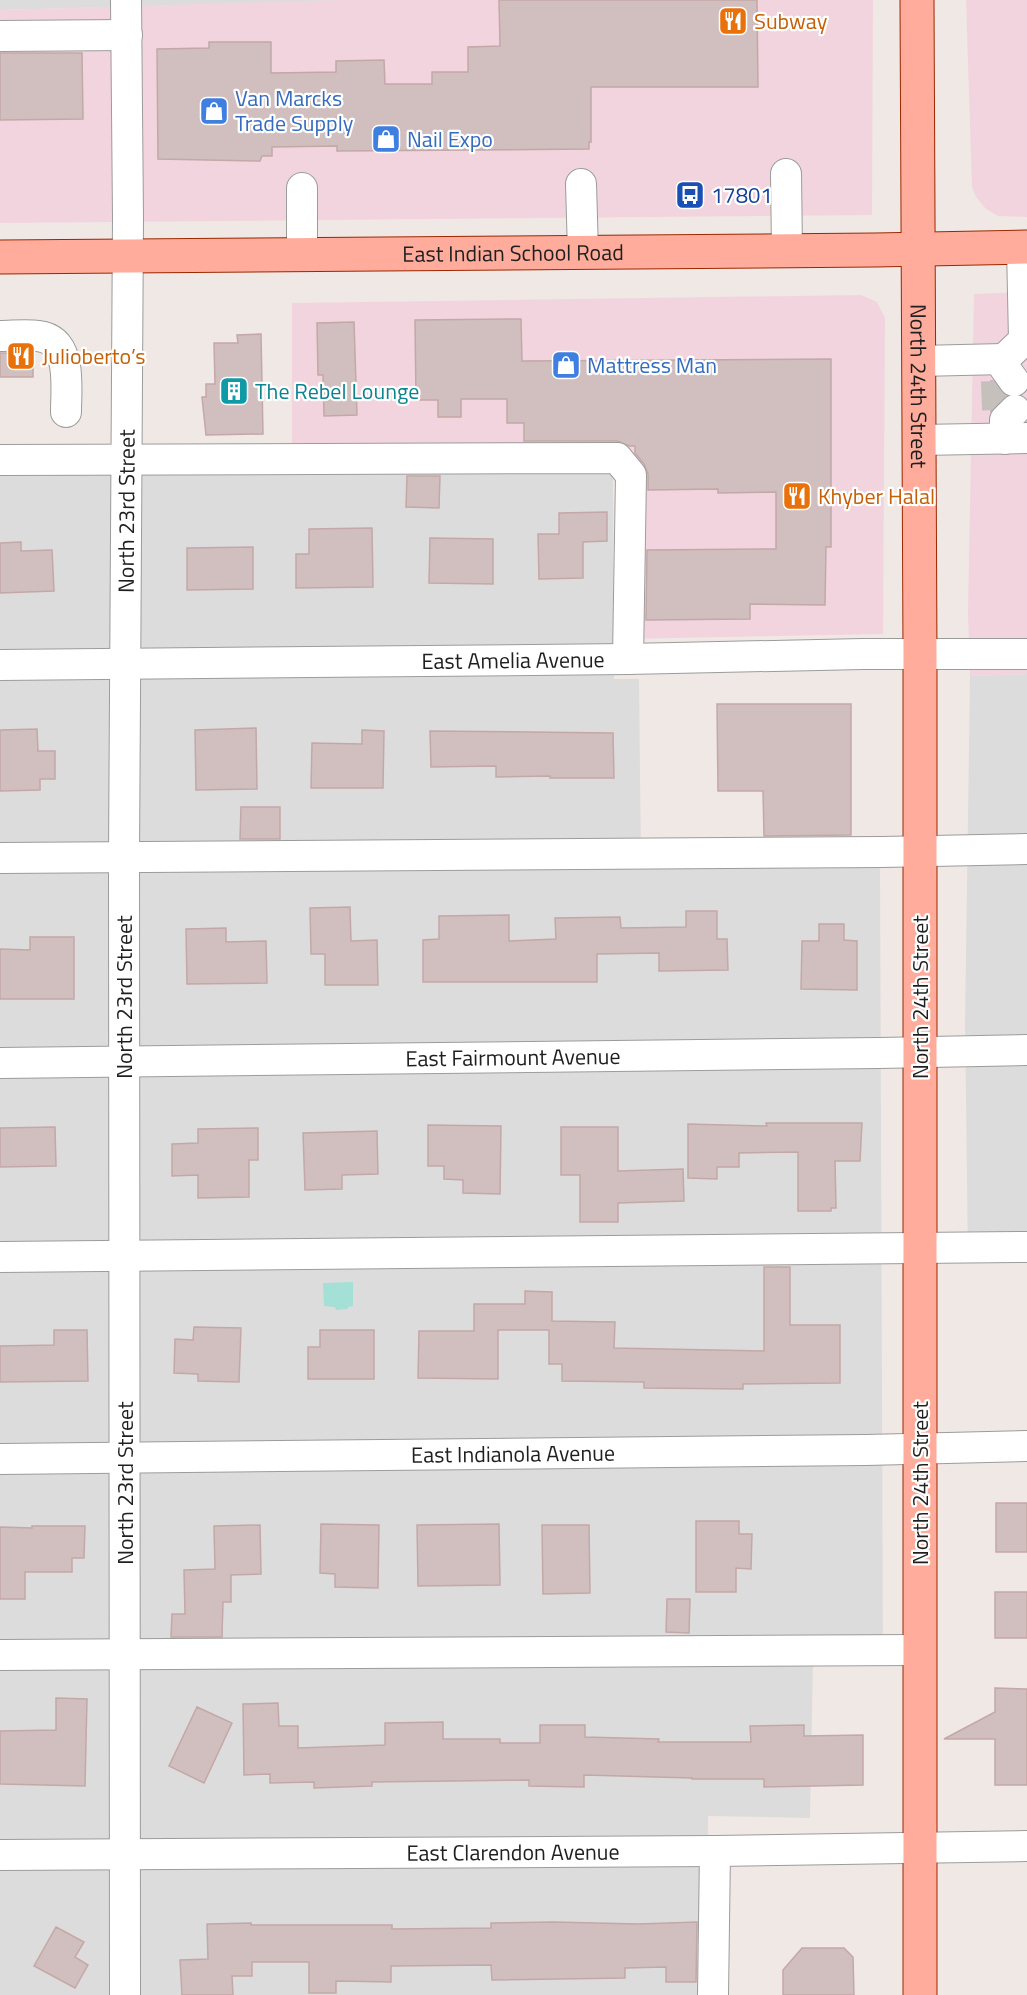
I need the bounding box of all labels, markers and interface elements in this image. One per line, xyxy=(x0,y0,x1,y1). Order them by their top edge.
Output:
place label: Subway xyxy=(754,4,828,38)
restaurant icon: Subway xyxy=(717,5,749,37)
place label: Van Marcks Trade Supply xyxy=(235,81,354,140)
shop icon: Van Marcks Trade Supply xyxy=(198,95,230,127)
place label: Nail Expo xyxy=(407,122,493,156)
shop icon: Nail Expo xyxy=(370,123,402,155)
place label: 17801 xyxy=(711,178,773,212)
bus stop icon: 17801 xyxy=(674,179,706,211)
street label: East Indian School Road xyxy=(402,235,624,271)
street label: North 24th Street xyxy=(901,304,936,468)
place label: Julioberto’s xyxy=(42,339,146,373)
restaurant icon: Julioberto’s xyxy=(5,340,37,372)
place label: Mattress Man xyxy=(587,348,717,382)
shop icon: Mattress Man xyxy=(550,349,582,381)
place label: The Rebel Lounge xyxy=(255,374,419,408)
building icon: The Rebel Lounge xyxy=(218,375,250,407)
street label: North 23rd Street xyxy=(109,429,144,593)
place label: Khyber Halal xyxy=(818,479,935,513)
restaurant icon: Khyber Halal xyxy=(781,480,813,512)
street label: East Amelia Avenue xyxy=(421,642,605,678)
street label: North 23rd Street xyxy=(107,915,141,1079)
street label: North 24th Street xyxy=(903,915,937,1079)
street label: East Fairmount Avenue xyxy=(405,1039,621,1075)
street label: North 23rd Street xyxy=(108,1401,142,1565)
street label: North 24th Street xyxy=(903,1401,937,1565)
street label: East Indianola Avenue xyxy=(411,1436,615,1472)
street label: East Clarendon Avenue xyxy=(406,1835,620,1870)

